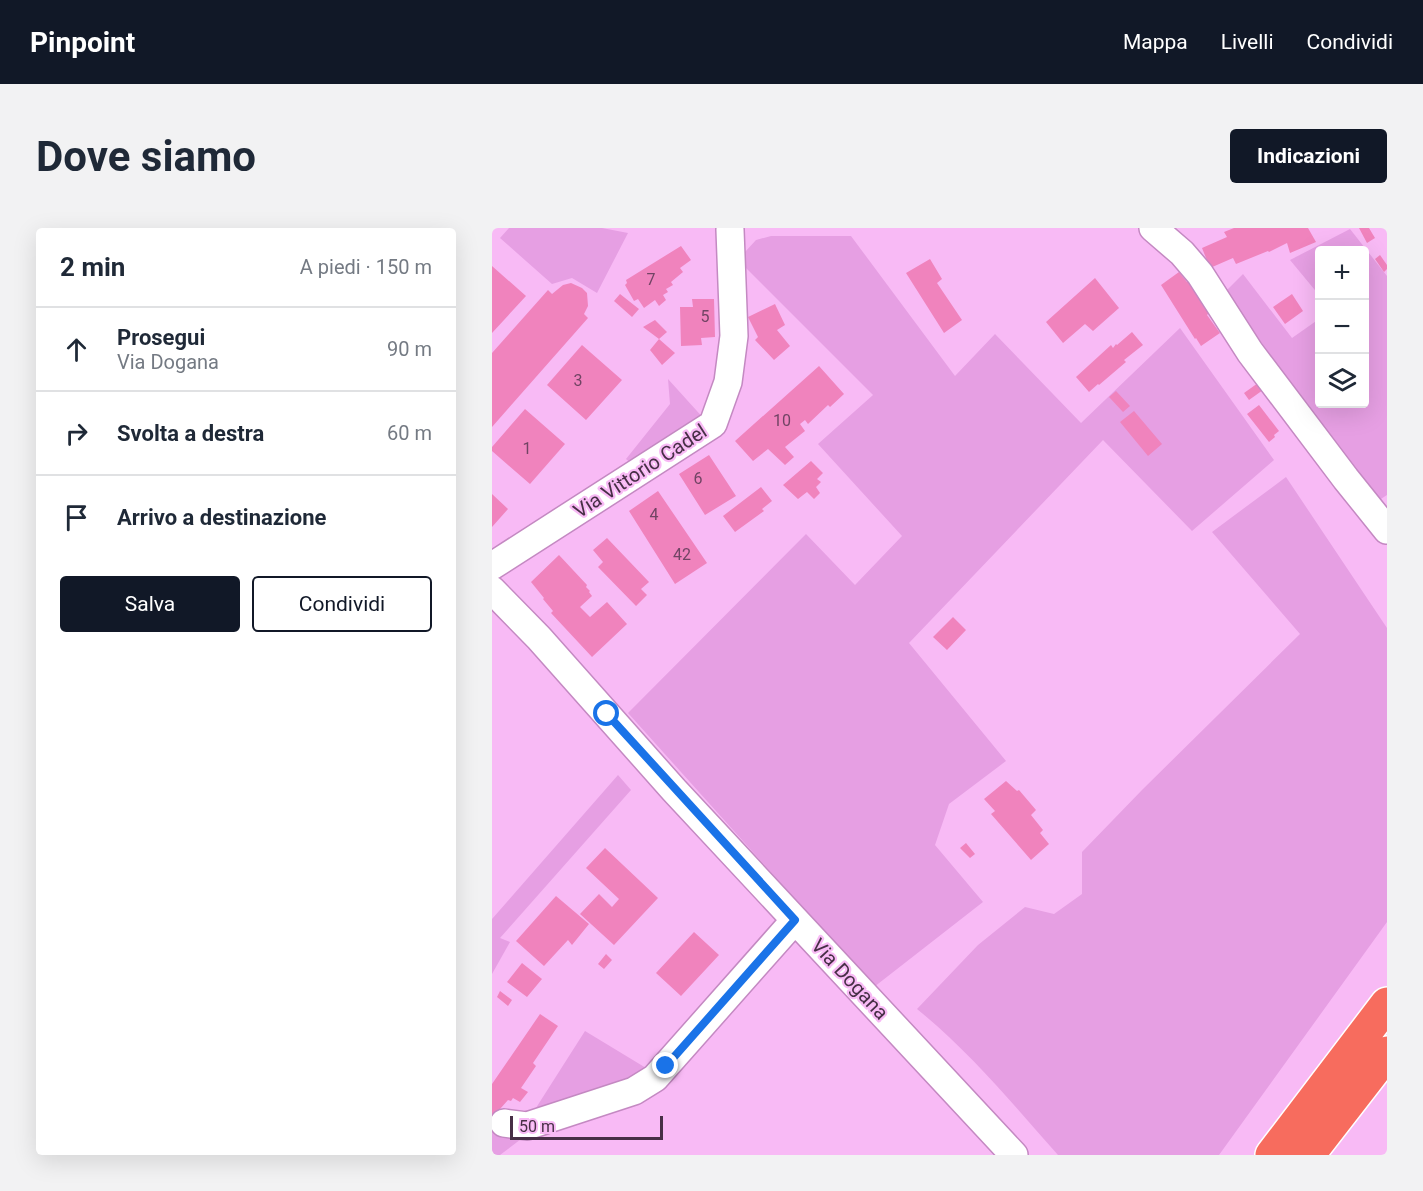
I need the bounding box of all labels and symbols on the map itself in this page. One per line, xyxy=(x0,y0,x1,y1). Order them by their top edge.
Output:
house number: 7 xyxy=(647,270,656,289)
house number: 5 xyxy=(701,307,710,326)
house number: 3 xyxy=(574,371,583,390)
house number: 10 xyxy=(773,411,791,430)
street label: Via Vittorio Cadel xyxy=(569,419,711,523)
house number: 1 xyxy=(523,439,532,458)
house number: 6 xyxy=(694,469,703,488)
house number: 4 xyxy=(650,505,659,524)
house number: 42 xyxy=(673,545,691,564)
route start xyxy=(593,700,619,726)
street label: Via Dogana xyxy=(806,934,894,1024)
route end xyxy=(652,1052,678,1078)
scale bar xyxy=(510,1113,663,1140)

